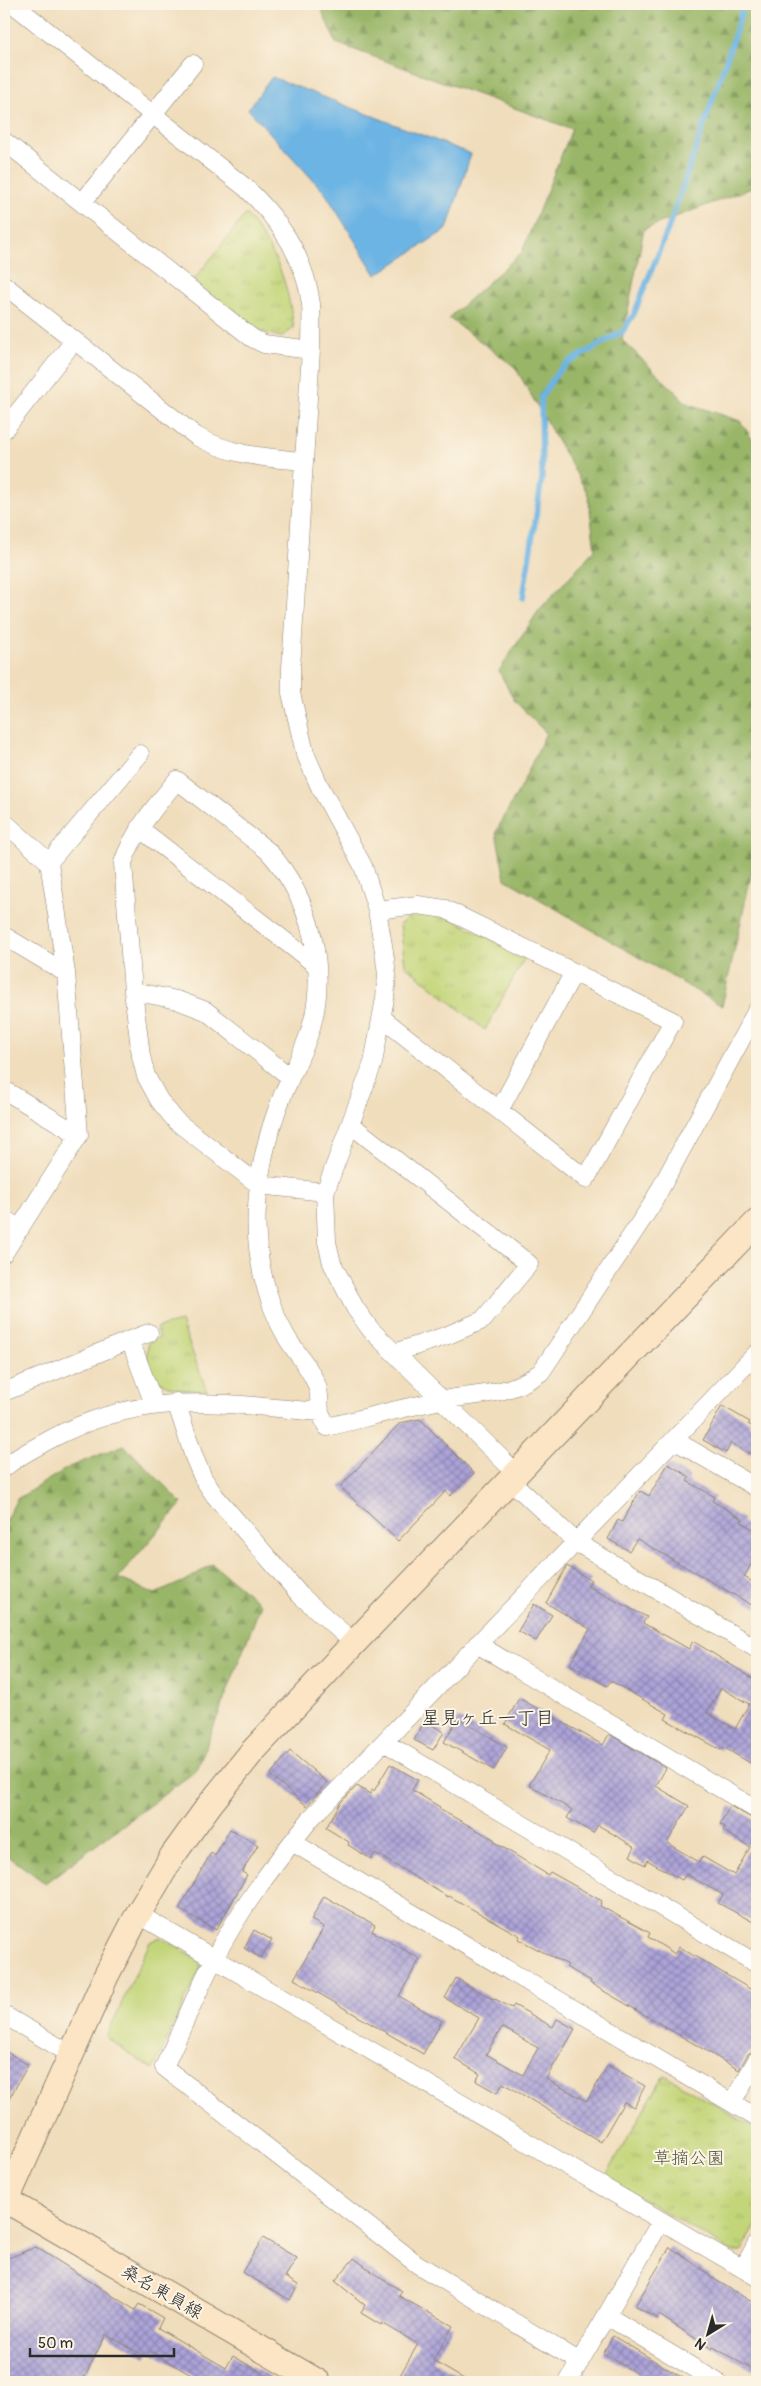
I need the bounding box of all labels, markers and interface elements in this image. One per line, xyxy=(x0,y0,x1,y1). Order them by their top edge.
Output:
district label: 星見ヶ丘一丁目 xyxy=(421,1706,555,1730)
park label: 草摘公園 xyxy=(653,2147,725,2170)
street label: 桑名東員線 xyxy=(117,2260,207,2324)
north arrow xyxy=(684,2308,734,2358)
scale bar xyxy=(30,2326,174,2358)
text: 50 m xyxy=(38,2334,73,2353)
text: N xyxy=(692,2334,709,2354)

